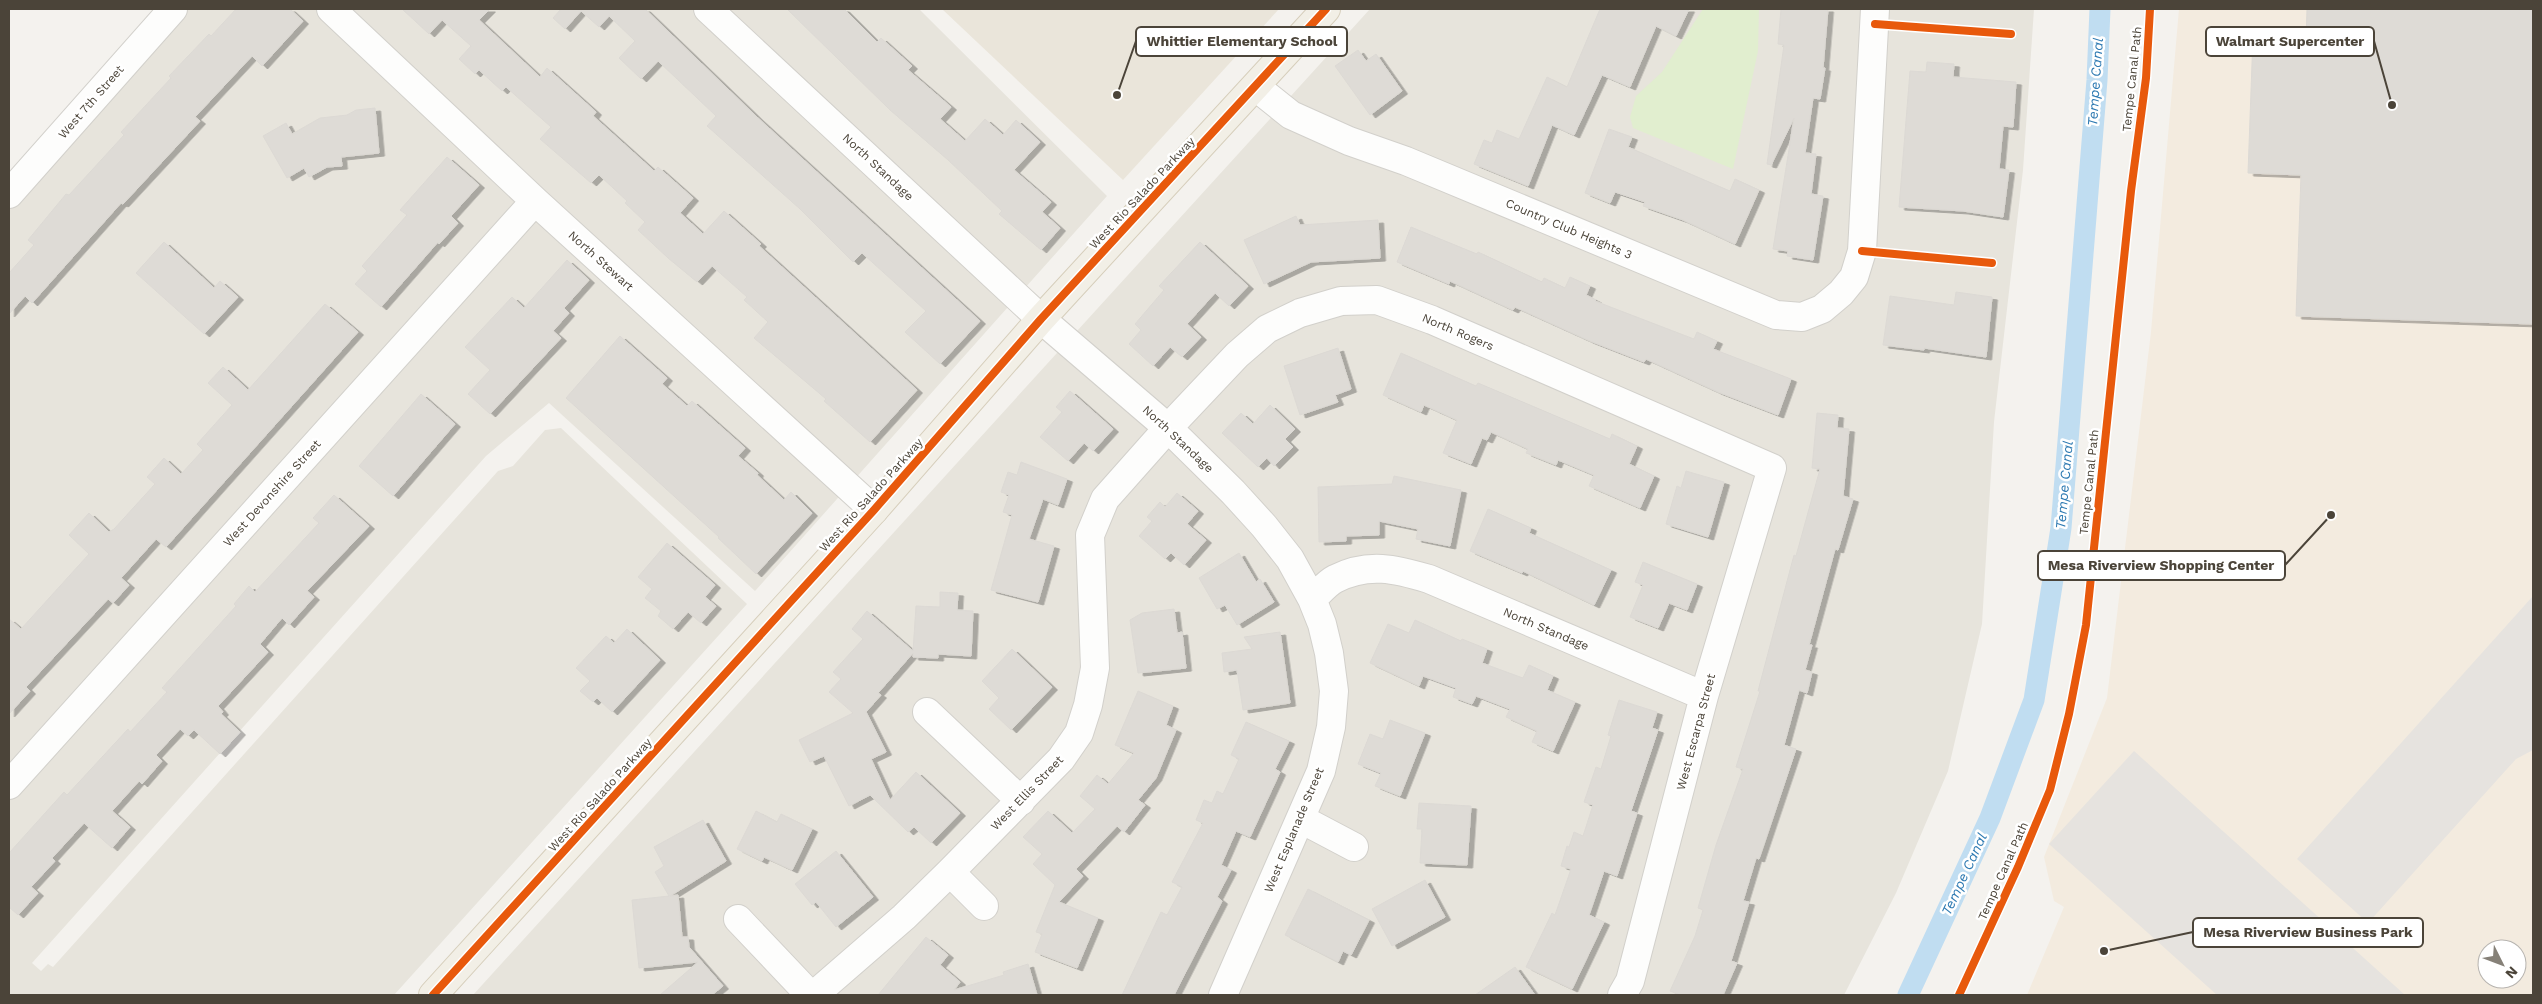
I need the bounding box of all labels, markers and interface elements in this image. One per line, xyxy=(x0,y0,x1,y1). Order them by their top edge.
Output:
street label: Tempe Canal Path xyxy=(2120,26,2144,132)
callout: Whittier Elementary School xyxy=(1136,27,1347,56)
callout: Walmart Supercenter xyxy=(2206,27,2374,56)
text: Whittier Elementary School xyxy=(1147,33,1338,49)
text: Walmart Supercenter xyxy=(2216,33,2364,49)
water label: Tempe Canal xyxy=(2084,37,2106,127)
street label: West 7th Street xyxy=(55,63,127,141)
street label: North Standage xyxy=(840,131,916,203)
street label: West Rio Salado Parkway xyxy=(1086,134,1198,252)
street label: Country Club Heights 3 xyxy=(1504,196,1634,262)
street label: North Stewart xyxy=(566,228,636,294)
street label: North Rogers xyxy=(1420,311,1496,353)
street label: North Standage xyxy=(1140,403,1216,475)
street label: Tempe Canal Path xyxy=(2077,429,2101,535)
street label: West Rio Salado Parkway xyxy=(816,435,926,555)
street label: West Devonshire Street xyxy=(220,437,324,549)
water label: Tempe Canal xyxy=(2052,440,2076,530)
callout: Mesa Riverview Shopping Center xyxy=(2038,551,2285,580)
text: Mesa Riverview Shopping Center xyxy=(2048,557,2274,573)
street label: North Standage xyxy=(1501,605,1591,653)
street label: West Escarpa Street xyxy=(1674,672,1718,792)
street label: West Rio Salado Parkway xyxy=(545,735,655,855)
street label: West Ellis Street xyxy=(988,753,1066,833)
street label: West Esplanade Street xyxy=(1261,765,1327,895)
street label: Tempe Canal Path xyxy=(1975,820,2031,922)
water label: Tempe Canal xyxy=(1938,830,1990,918)
callout: Mesa Riverview Business Park xyxy=(2193,918,2423,947)
text: Mesa Riverview Business Park xyxy=(2203,924,2413,940)
north arrow xyxy=(2477,939,2527,989)
text: N xyxy=(2502,963,2521,982)

